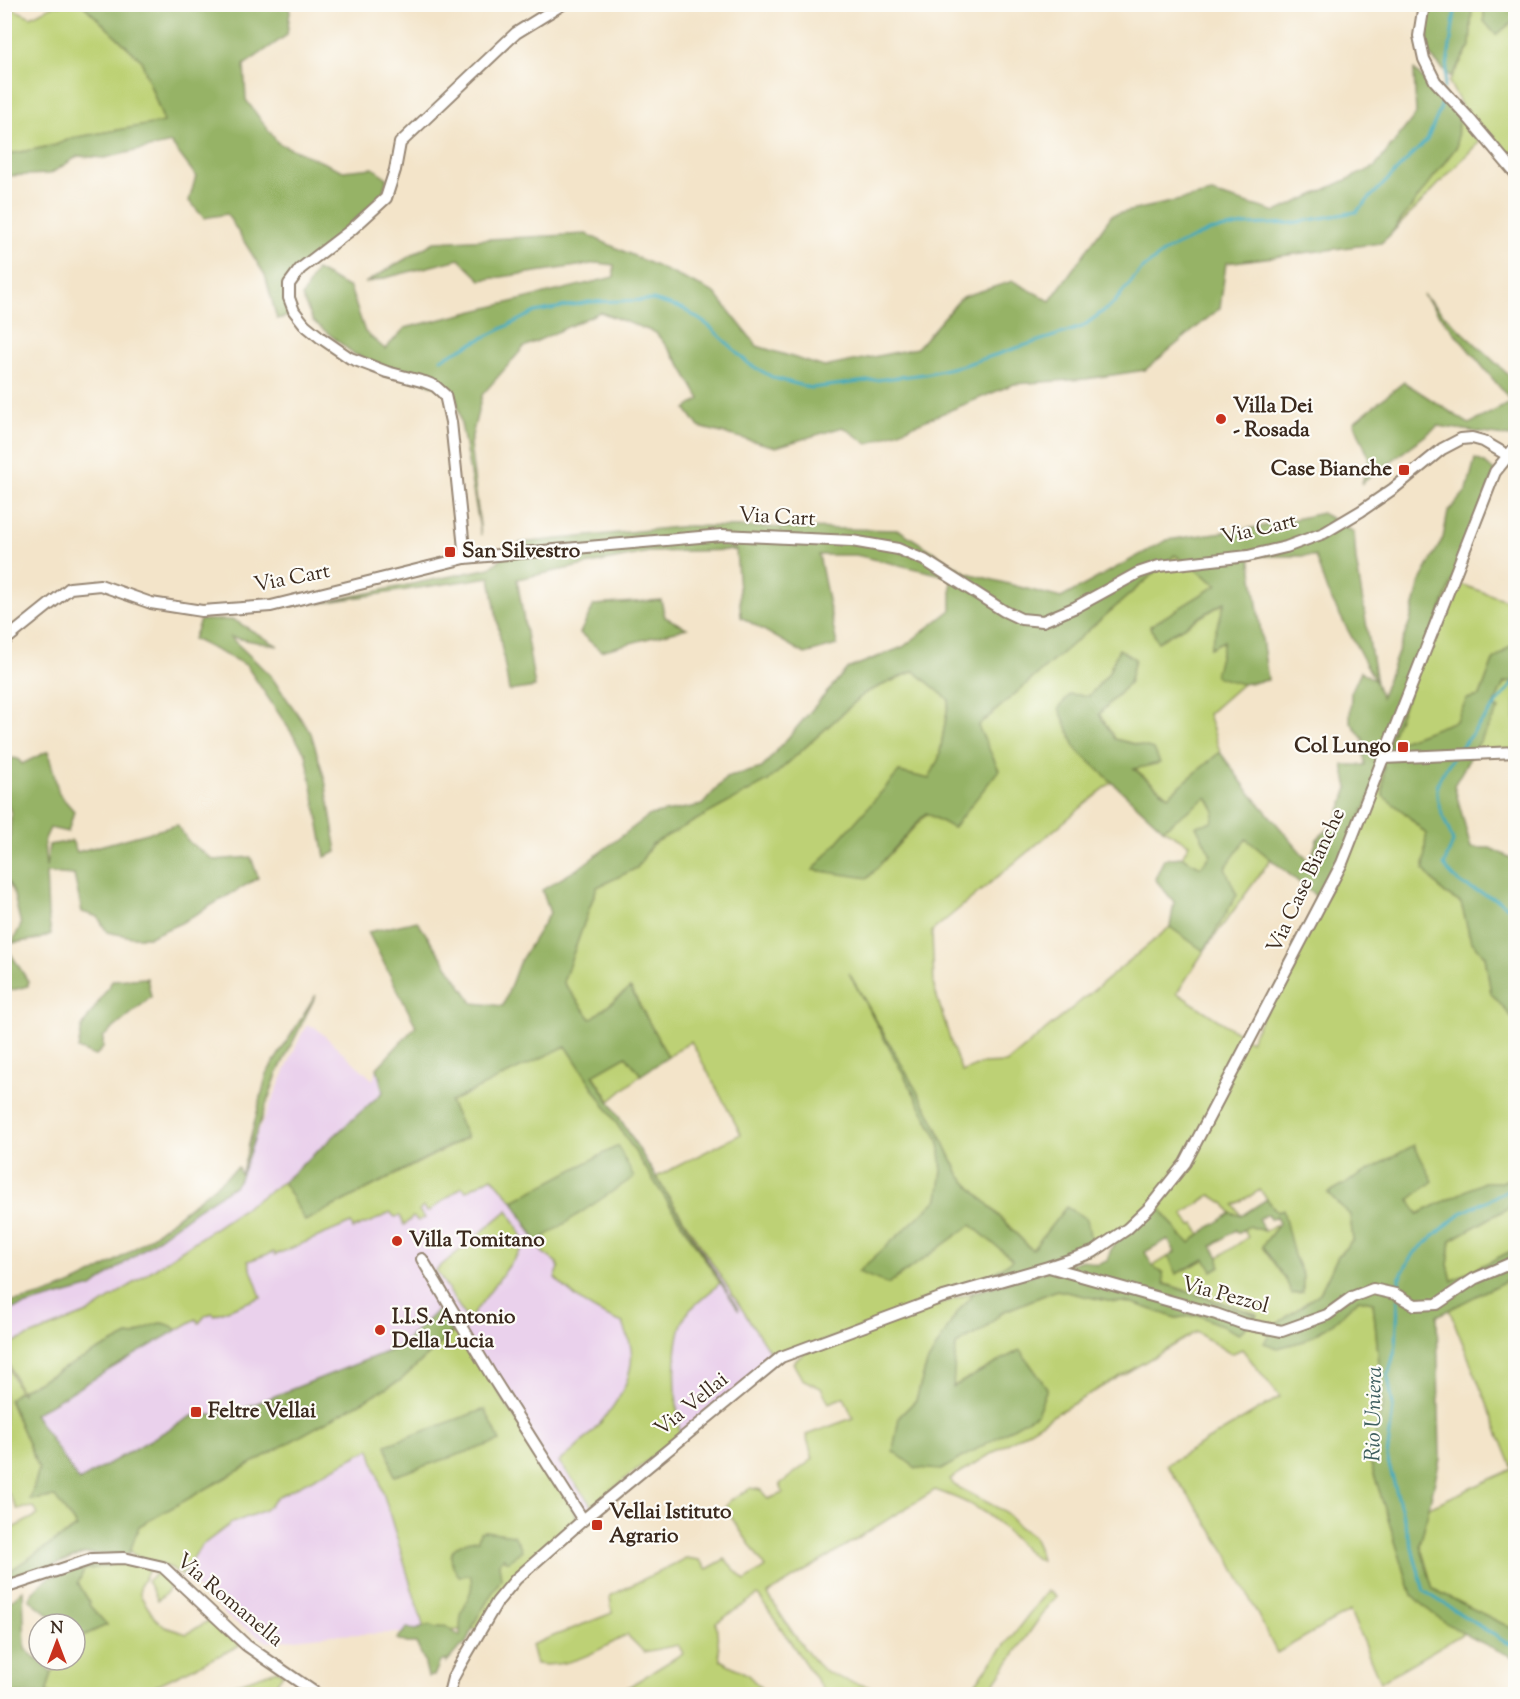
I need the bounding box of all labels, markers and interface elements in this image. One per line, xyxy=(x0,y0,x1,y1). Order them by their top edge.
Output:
place label: Villa Dei - Rosada xyxy=(1233,392,1313,446)
marker: Villa Dei - Rosada xyxy=(1214,412,1228,426)
place label: Case Bianche xyxy=(1271,455,1392,485)
marker: Case Bianche xyxy=(1397,463,1411,477)
street label: Via Cart xyxy=(738,501,816,535)
street label: Via Cart xyxy=(1218,507,1300,553)
place label: San Silvestro xyxy=(462,537,581,567)
marker: San Silvestro xyxy=(443,545,457,559)
street label: Via Cart xyxy=(251,557,333,601)
place label: Col Lungo xyxy=(1294,732,1391,762)
marker: Col Lungo xyxy=(1396,740,1410,754)
street label: Via Case Bianche xyxy=(1260,804,1354,958)
place label: Villa Tomitano xyxy=(409,1226,545,1256)
marker: Villa Tomitano xyxy=(390,1234,404,1248)
street label: Via Pezzol xyxy=(1178,1270,1272,1322)
place label: I.I.S. Antonio Della Lucia xyxy=(392,1303,516,1357)
marker: I.I.S. Antonio Della Lucia xyxy=(373,1323,387,1337)
street label: Via Vellai xyxy=(648,1366,736,1444)
water label: Rio Uniera xyxy=(1358,1366,1392,1462)
place label: Feltre Vellai xyxy=(208,1397,316,1427)
marker: Feltre Vellai xyxy=(189,1405,203,1419)
place label: Vellai Istituto Agrario xyxy=(609,1498,732,1552)
marker: Vellai Istituto Agrario xyxy=(590,1518,604,1532)
street label: Via Romanella xyxy=(169,1547,289,1655)
north arrow xyxy=(27,1612,87,1672)
text: N xyxy=(51,1618,64,1641)

